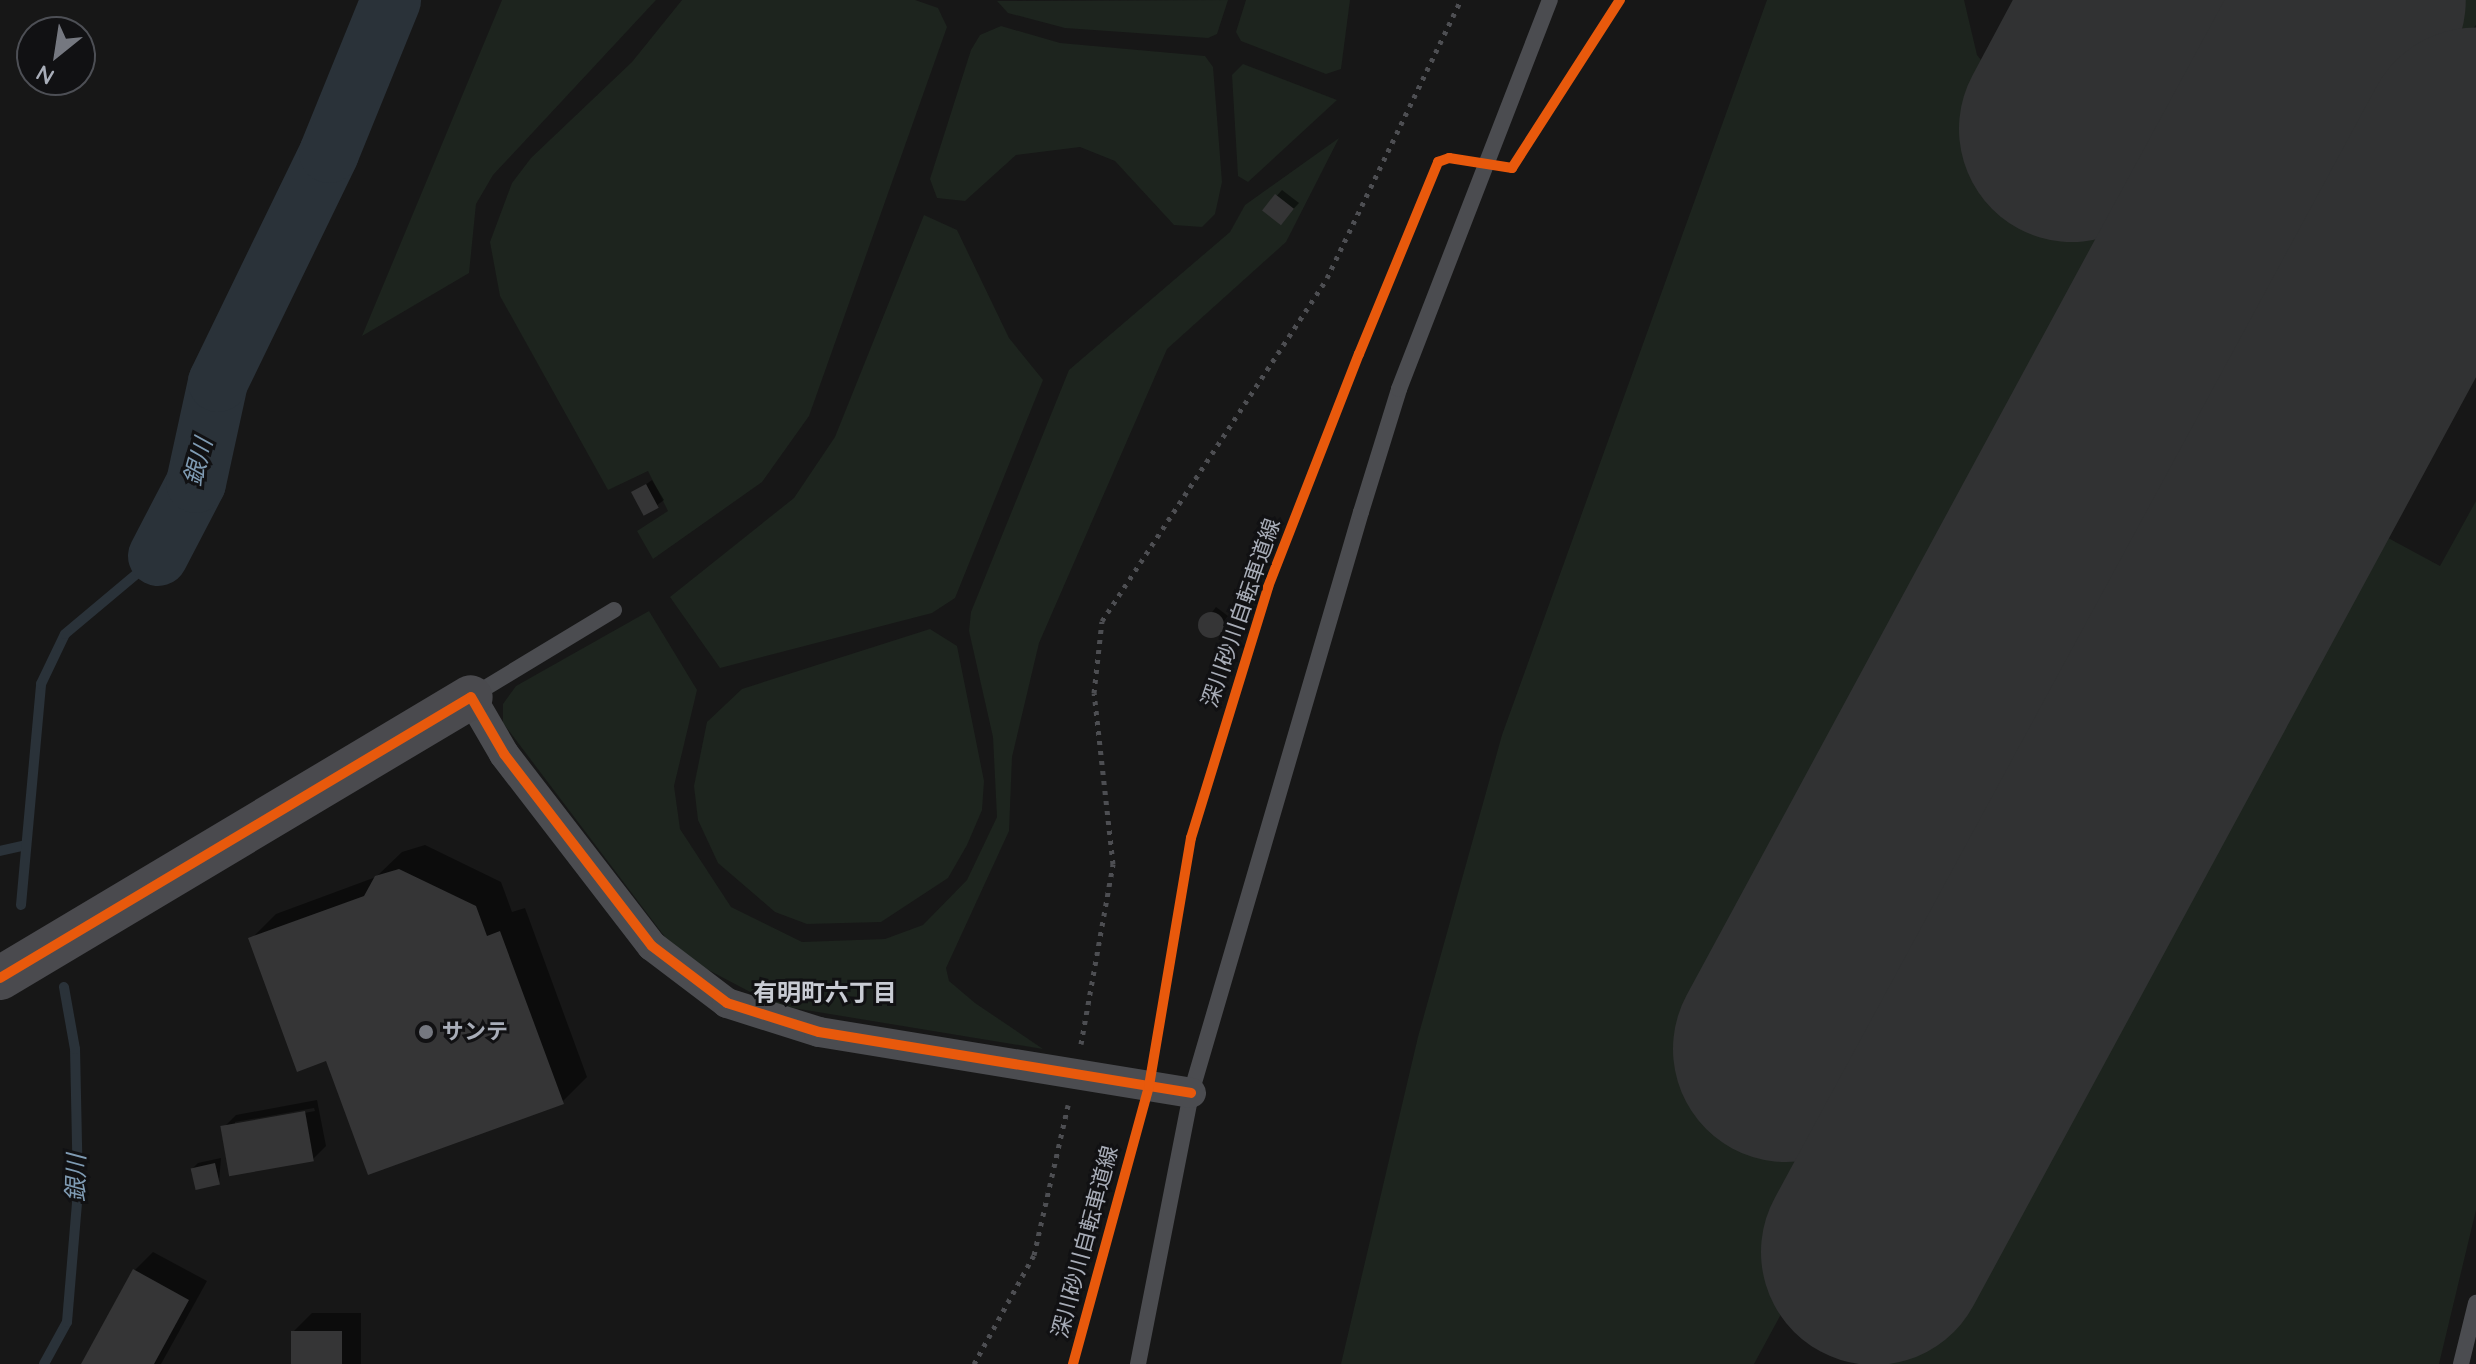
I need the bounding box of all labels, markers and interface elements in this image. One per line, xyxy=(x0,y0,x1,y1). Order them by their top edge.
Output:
north arrow xyxy=(16,16,96,96)
text: N xyxy=(31,59,59,91)
water label: 銀川 xyxy=(178,435,218,489)
street label: 深川砂川自転車道線 xyxy=(1196,515,1286,711)
district label: 有明町六丁目 xyxy=(753,979,897,1007)
place label: サンテ xyxy=(442,1019,508,1045)
marker: サンテ xyxy=(417,1023,435,1041)
street label: 深川砂川自転車道線 xyxy=(1047,1143,1123,1341)
water label: 銀川 xyxy=(61,1154,91,1202)

